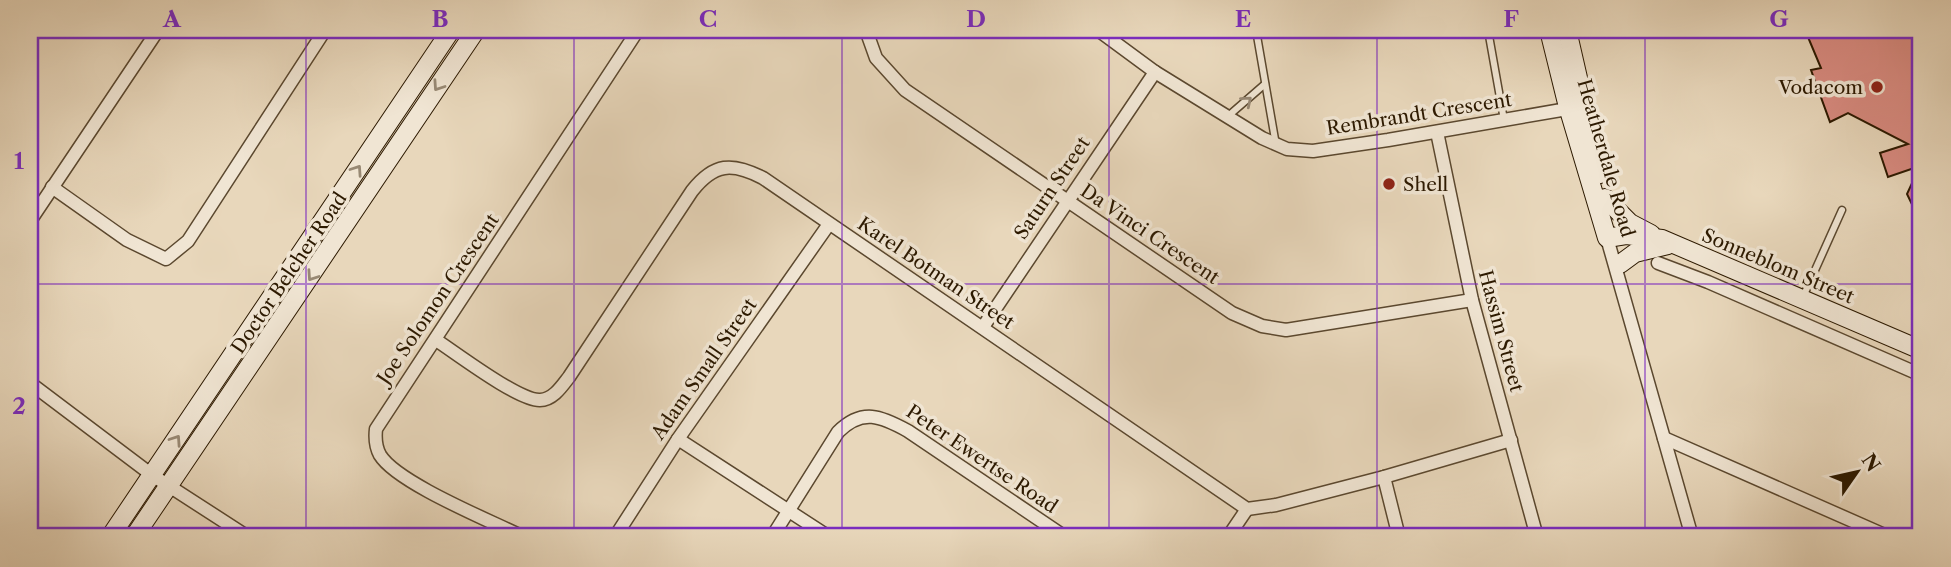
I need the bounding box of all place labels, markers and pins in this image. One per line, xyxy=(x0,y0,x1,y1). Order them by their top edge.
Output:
place label: Vodacom xyxy=(1777,76,1863,99)
marker: Vodacom xyxy=(1869,79,1885,95)
place label: Shell xyxy=(1403,173,1449,196)
marker: Shell xyxy=(1381,176,1397,192)

